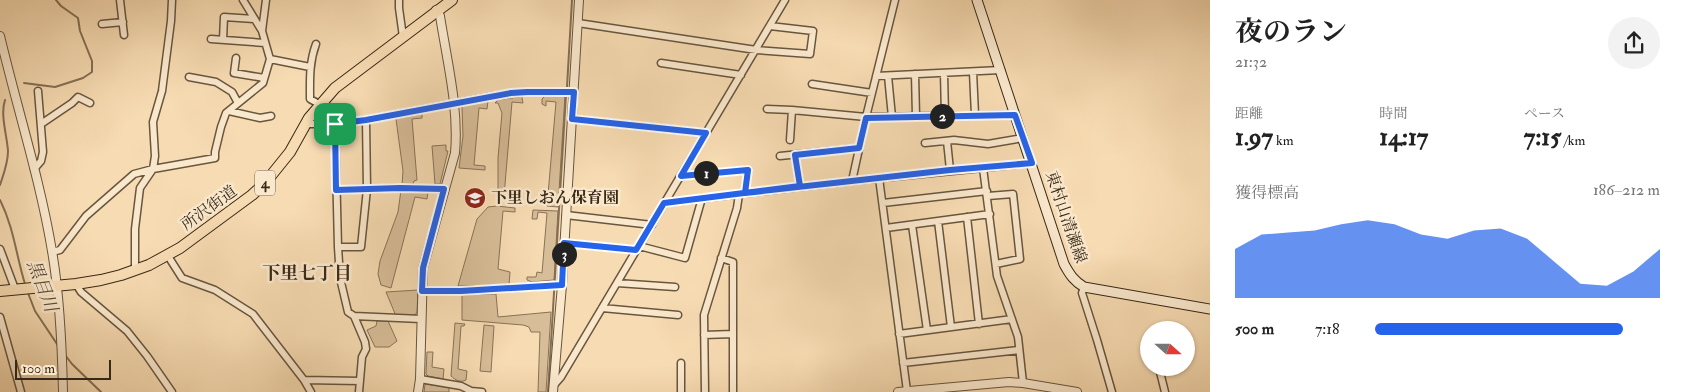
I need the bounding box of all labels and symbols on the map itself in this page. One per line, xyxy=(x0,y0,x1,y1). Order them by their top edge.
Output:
pin xyxy=(314,103,356,145)
pin: 2 xyxy=(930,104,954,128)
pin: 1 xyxy=(694,160,718,186)
street label: 東村山清瀬線 xyxy=(1041,168,1091,266)
road number: 4 xyxy=(255,170,275,196)
street label: 所沢街道 xyxy=(177,181,241,235)
school or university icon: 下里しおん保育園 xyxy=(463,186,487,210)
place label: 下里しおん保育園 xyxy=(491,188,619,208)
pin: 3 xyxy=(552,242,576,266)
water label: 黒目川 xyxy=(22,257,63,317)
district label: 下里七丁目 xyxy=(262,262,352,285)
north arrow xyxy=(1140,321,1195,376)
scale bar xyxy=(15,357,111,380)

